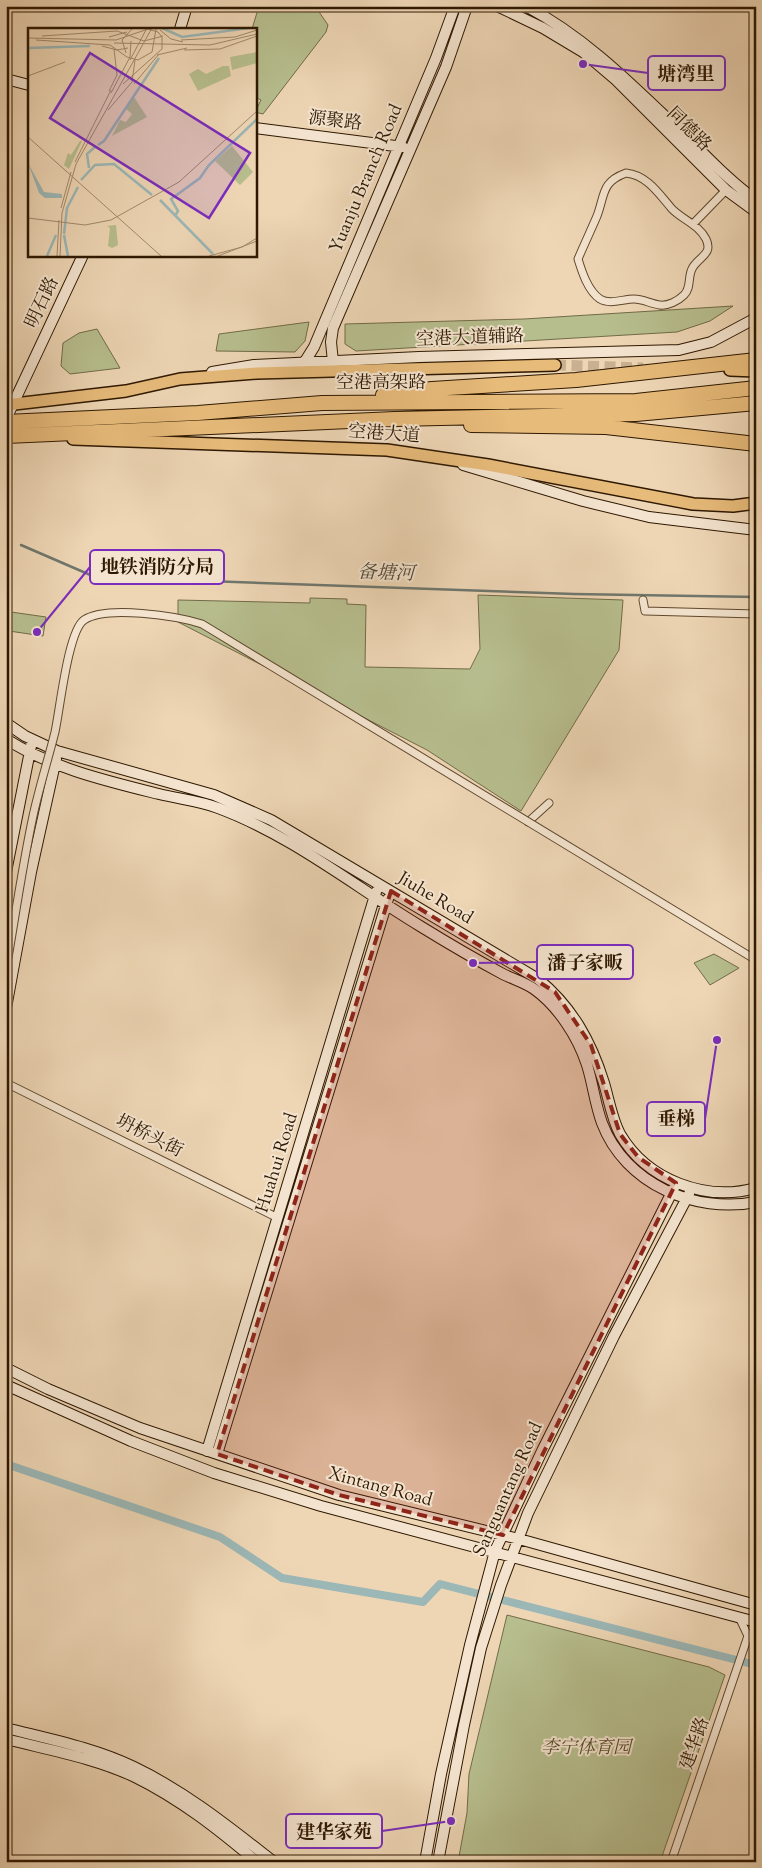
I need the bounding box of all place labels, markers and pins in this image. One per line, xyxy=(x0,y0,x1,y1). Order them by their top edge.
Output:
callout: 塘湾里 xyxy=(648,56,725,90)
callout: 地铁消防分局 xyxy=(90,550,224,584)
callout: 潘子家畈 xyxy=(537,945,633,979)
callout: 垂梯 xyxy=(647,1102,705,1136)
callout: 建华家苑 xyxy=(286,1814,382,1848)

